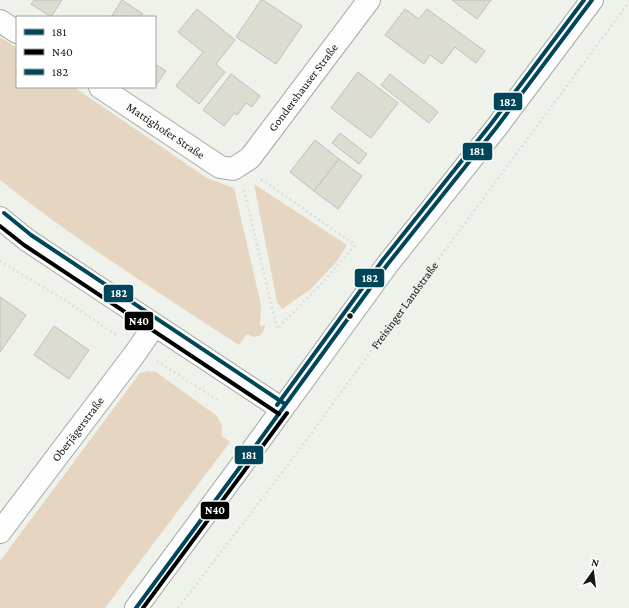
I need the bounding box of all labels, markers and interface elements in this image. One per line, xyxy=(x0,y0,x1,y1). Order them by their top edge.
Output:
legend xyxy=(16,16,156,88)
text: 181 xyxy=(52,25,66,39)
street label: Gondershauser Straße xyxy=(266,41,341,134)
text: N40 xyxy=(52,45,73,59)
text: 182 xyxy=(52,65,68,79)
line badge: 182 xyxy=(493,92,523,111)
text: 182 xyxy=(500,96,516,108)
street label: Mattighofer Straße xyxy=(124,100,208,162)
line badge: 181 xyxy=(462,142,493,161)
text: 181 xyxy=(470,145,484,157)
street label: Freisinger Landstraße xyxy=(368,259,441,352)
line badge: 182 xyxy=(354,268,385,288)
text: 182 xyxy=(362,272,378,284)
line badge: 182 xyxy=(103,284,134,303)
text: 182 xyxy=(111,287,127,299)
line badge: N40 xyxy=(124,311,154,331)
unlabelled marker xyxy=(345,311,355,321)
text: N40 xyxy=(129,315,149,327)
street label: Oberjägerstraße xyxy=(49,394,107,464)
line badge: 181 xyxy=(234,445,264,465)
text: 181 xyxy=(242,449,256,461)
line badge: N40 xyxy=(200,501,230,520)
text: N40 xyxy=(205,504,225,516)
north arrow xyxy=(573,552,613,592)
text: N xyxy=(590,556,601,569)

